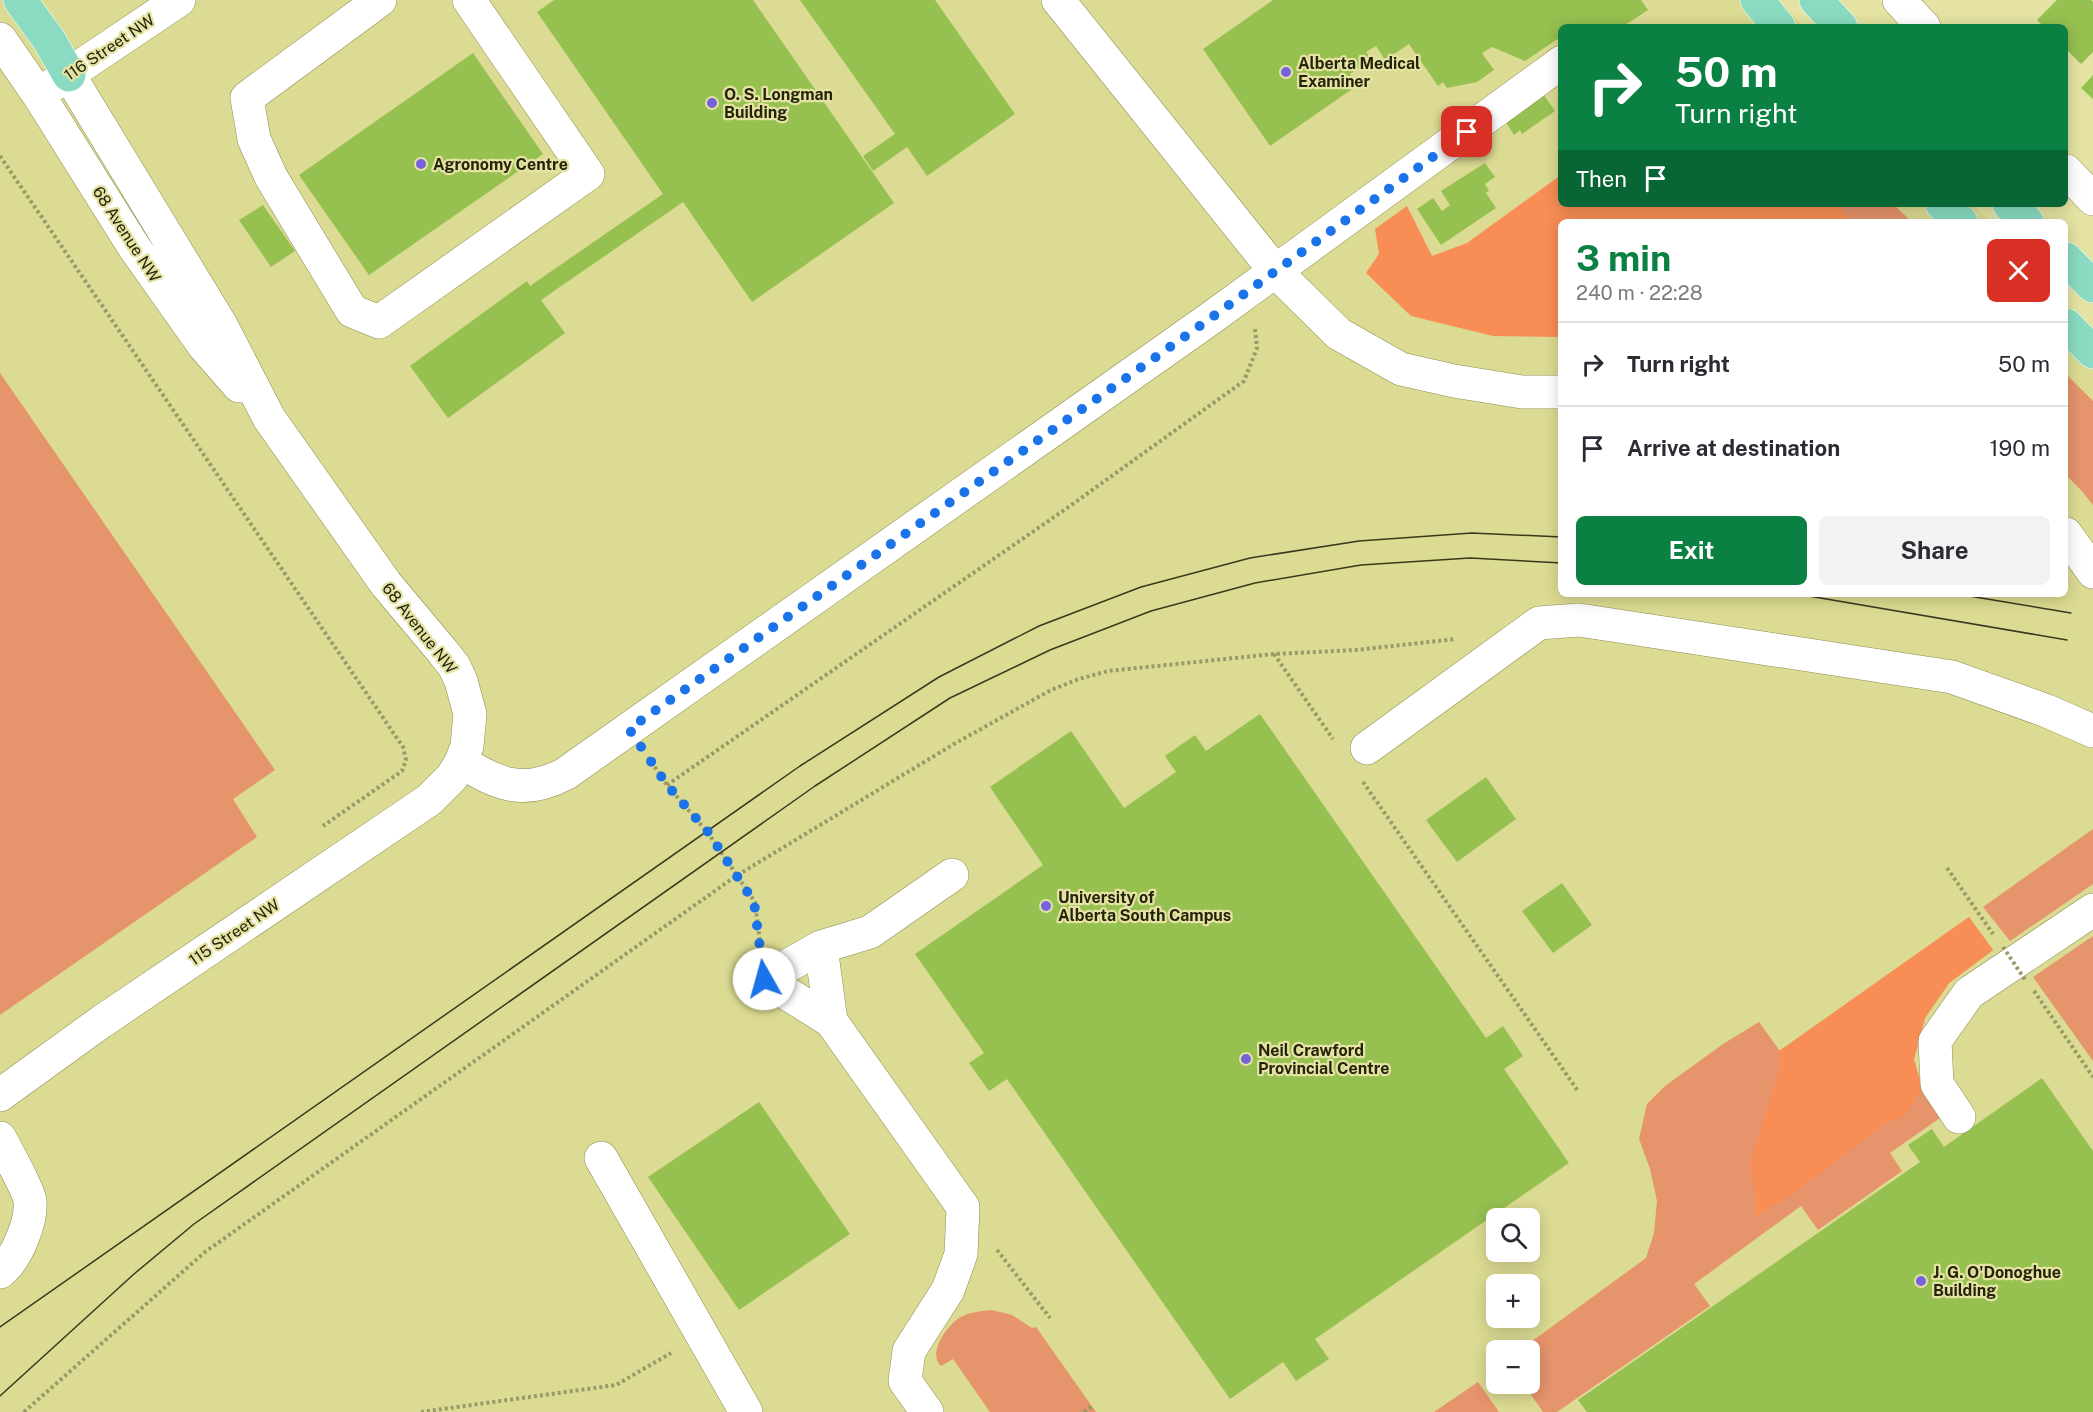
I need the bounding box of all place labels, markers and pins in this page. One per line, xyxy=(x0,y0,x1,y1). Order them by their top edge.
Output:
place label: Alberta Medical Examiner xyxy=(1298,54,1420,91)
marker: Alberta Medical Examiner xyxy=(1279,65,1293,79)
place label: O. S. Longman Building xyxy=(724,85,833,122)
marker: O. S. Longman Building xyxy=(705,96,719,110)
pin xyxy=(1441,106,1492,157)
place label: Agronomy Centre xyxy=(433,155,568,174)
marker: Agronomy Centre xyxy=(414,157,428,171)
place label: University of Alberta South Campus xyxy=(1058,888,1231,925)
marker: University of Alberta South Campus xyxy=(1039,899,1053,913)
place label: Neil Crawford Provincial Centre xyxy=(1258,1041,1389,1078)
marker: Neil Crawford Provincial Centre xyxy=(1239,1052,1253,1066)
place label: J. G. O'Donoghue Building xyxy=(1933,1263,2061,1300)
marker: J. G. O'Donoghue Building xyxy=(1914,1274,1928,1288)

